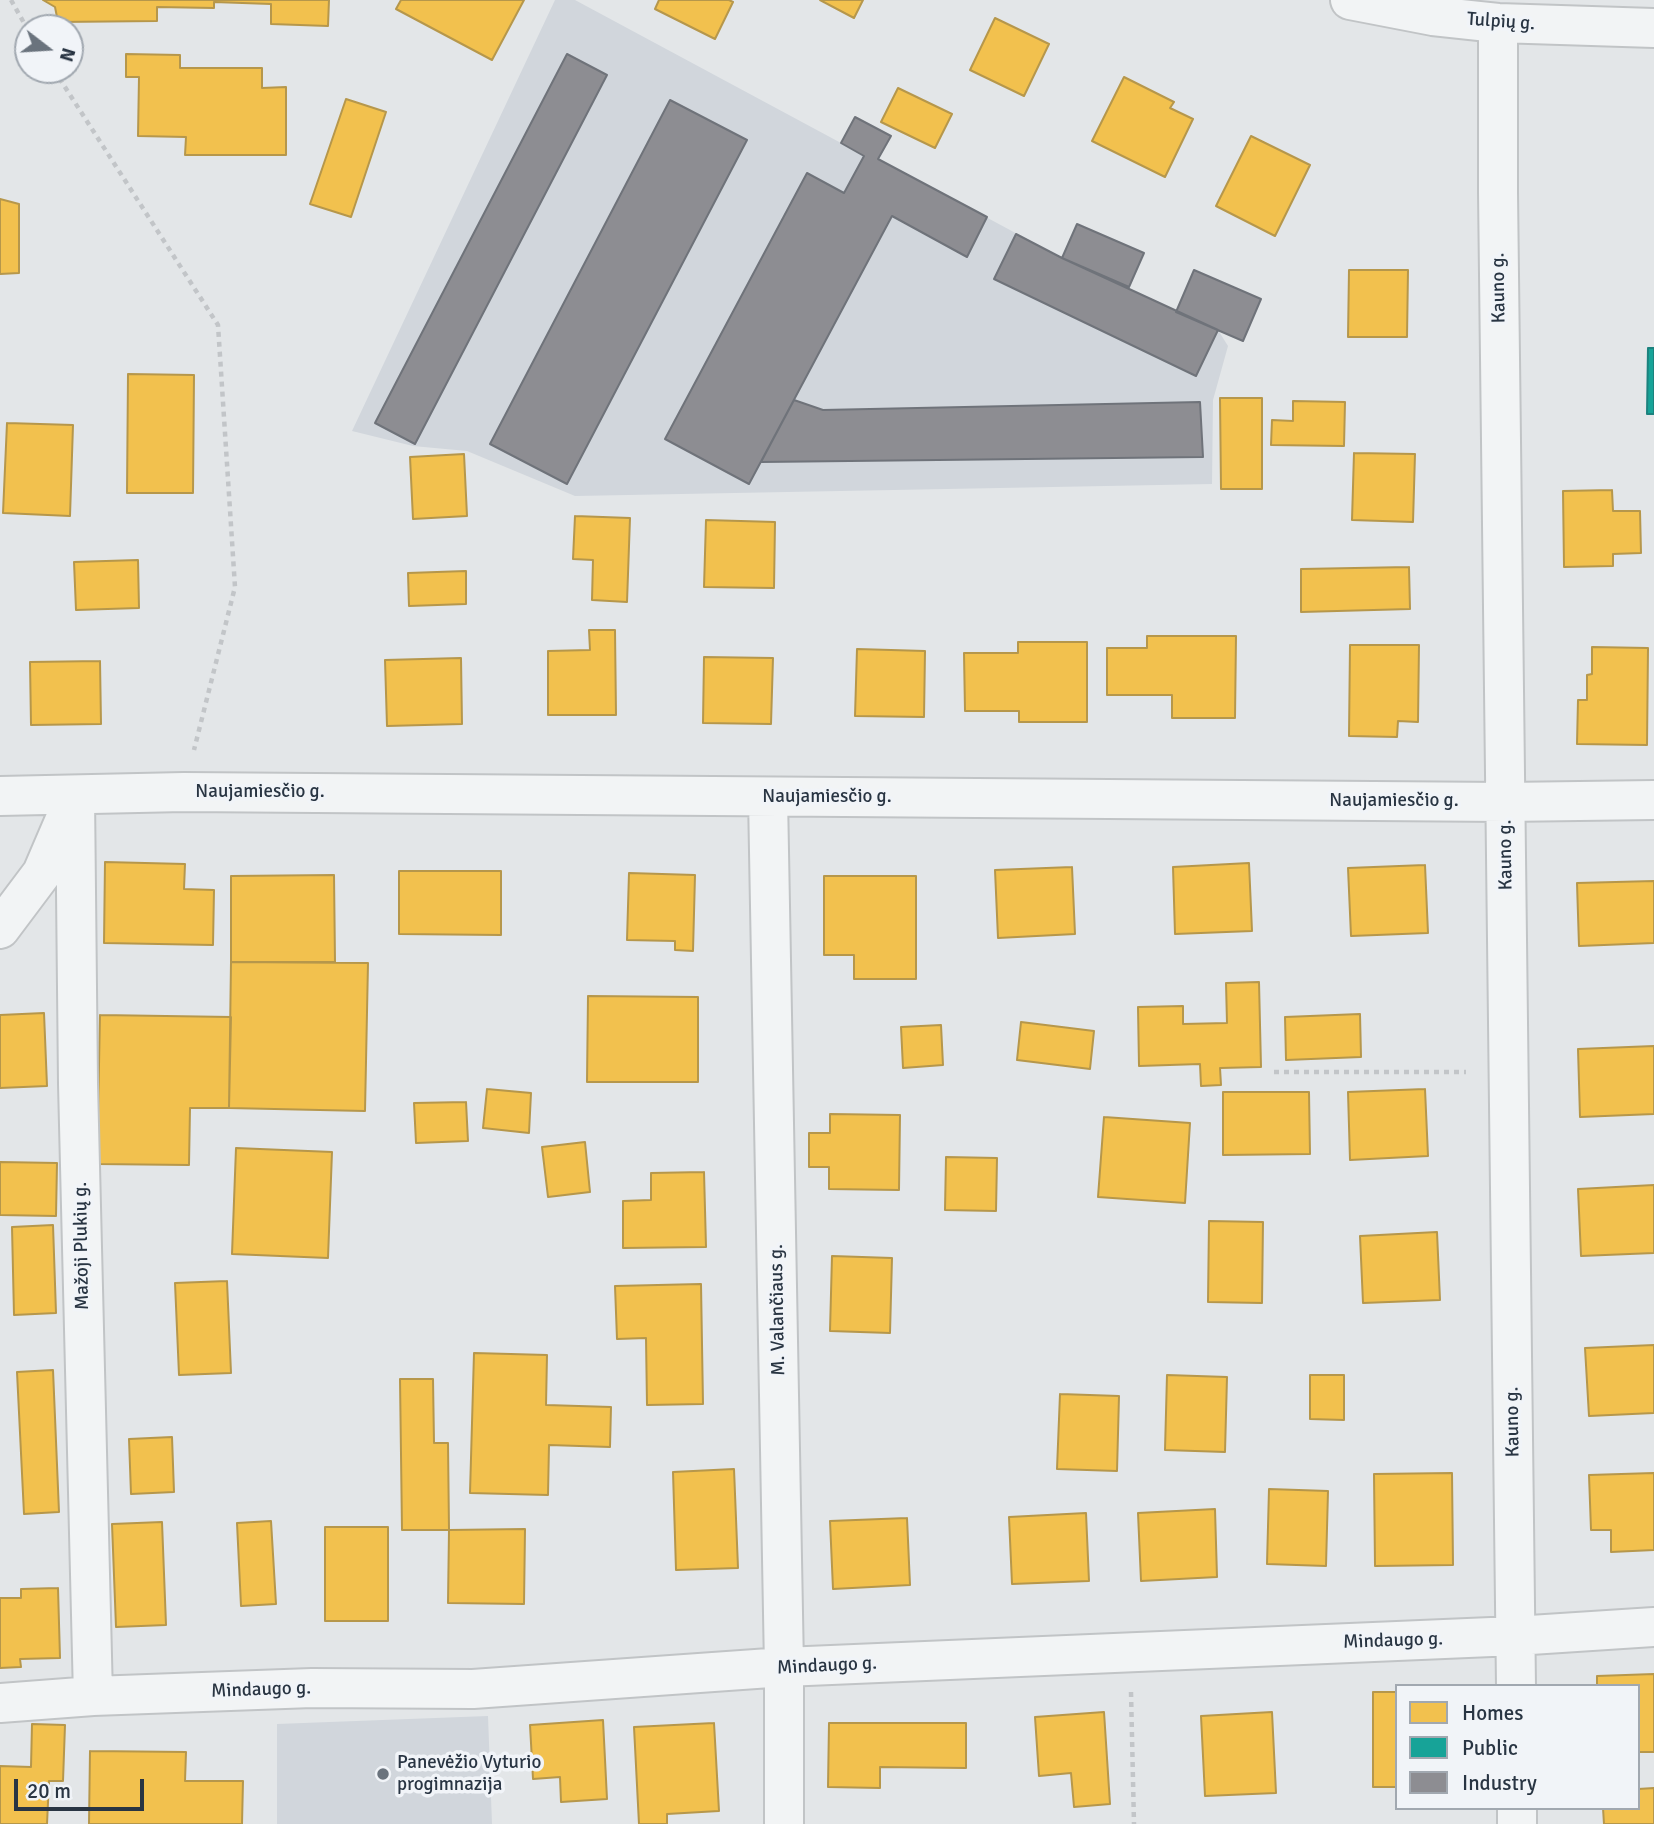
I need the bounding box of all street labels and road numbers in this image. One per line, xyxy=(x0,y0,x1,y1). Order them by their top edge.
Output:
street label: Tulpių g. xyxy=(1466,8,1536,36)
street label: Kauno g. xyxy=(1487,252,1511,324)
street label: Naujamiesčio g. xyxy=(195,781,325,803)
street label: Naujamiesčio g. xyxy=(762,786,892,808)
street label: Naujamiesčio g. xyxy=(1329,790,1459,812)
street label: Kauno g. xyxy=(1494,819,1518,891)
street label: Mažoji Plukių g. xyxy=(69,1182,95,1310)
street label: M. Valančiaus g. xyxy=(765,1244,791,1376)
street label: Kauno g. xyxy=(1501,1386,1525,1458)
street label: Mindaugo g. xyxy=(1343,1628,1443,1654)
street label: Mindaugo g. xyxy=(776,1652,878,1680)
street label: Mindaugo g. xyxy=(211,1677,311,1703)

